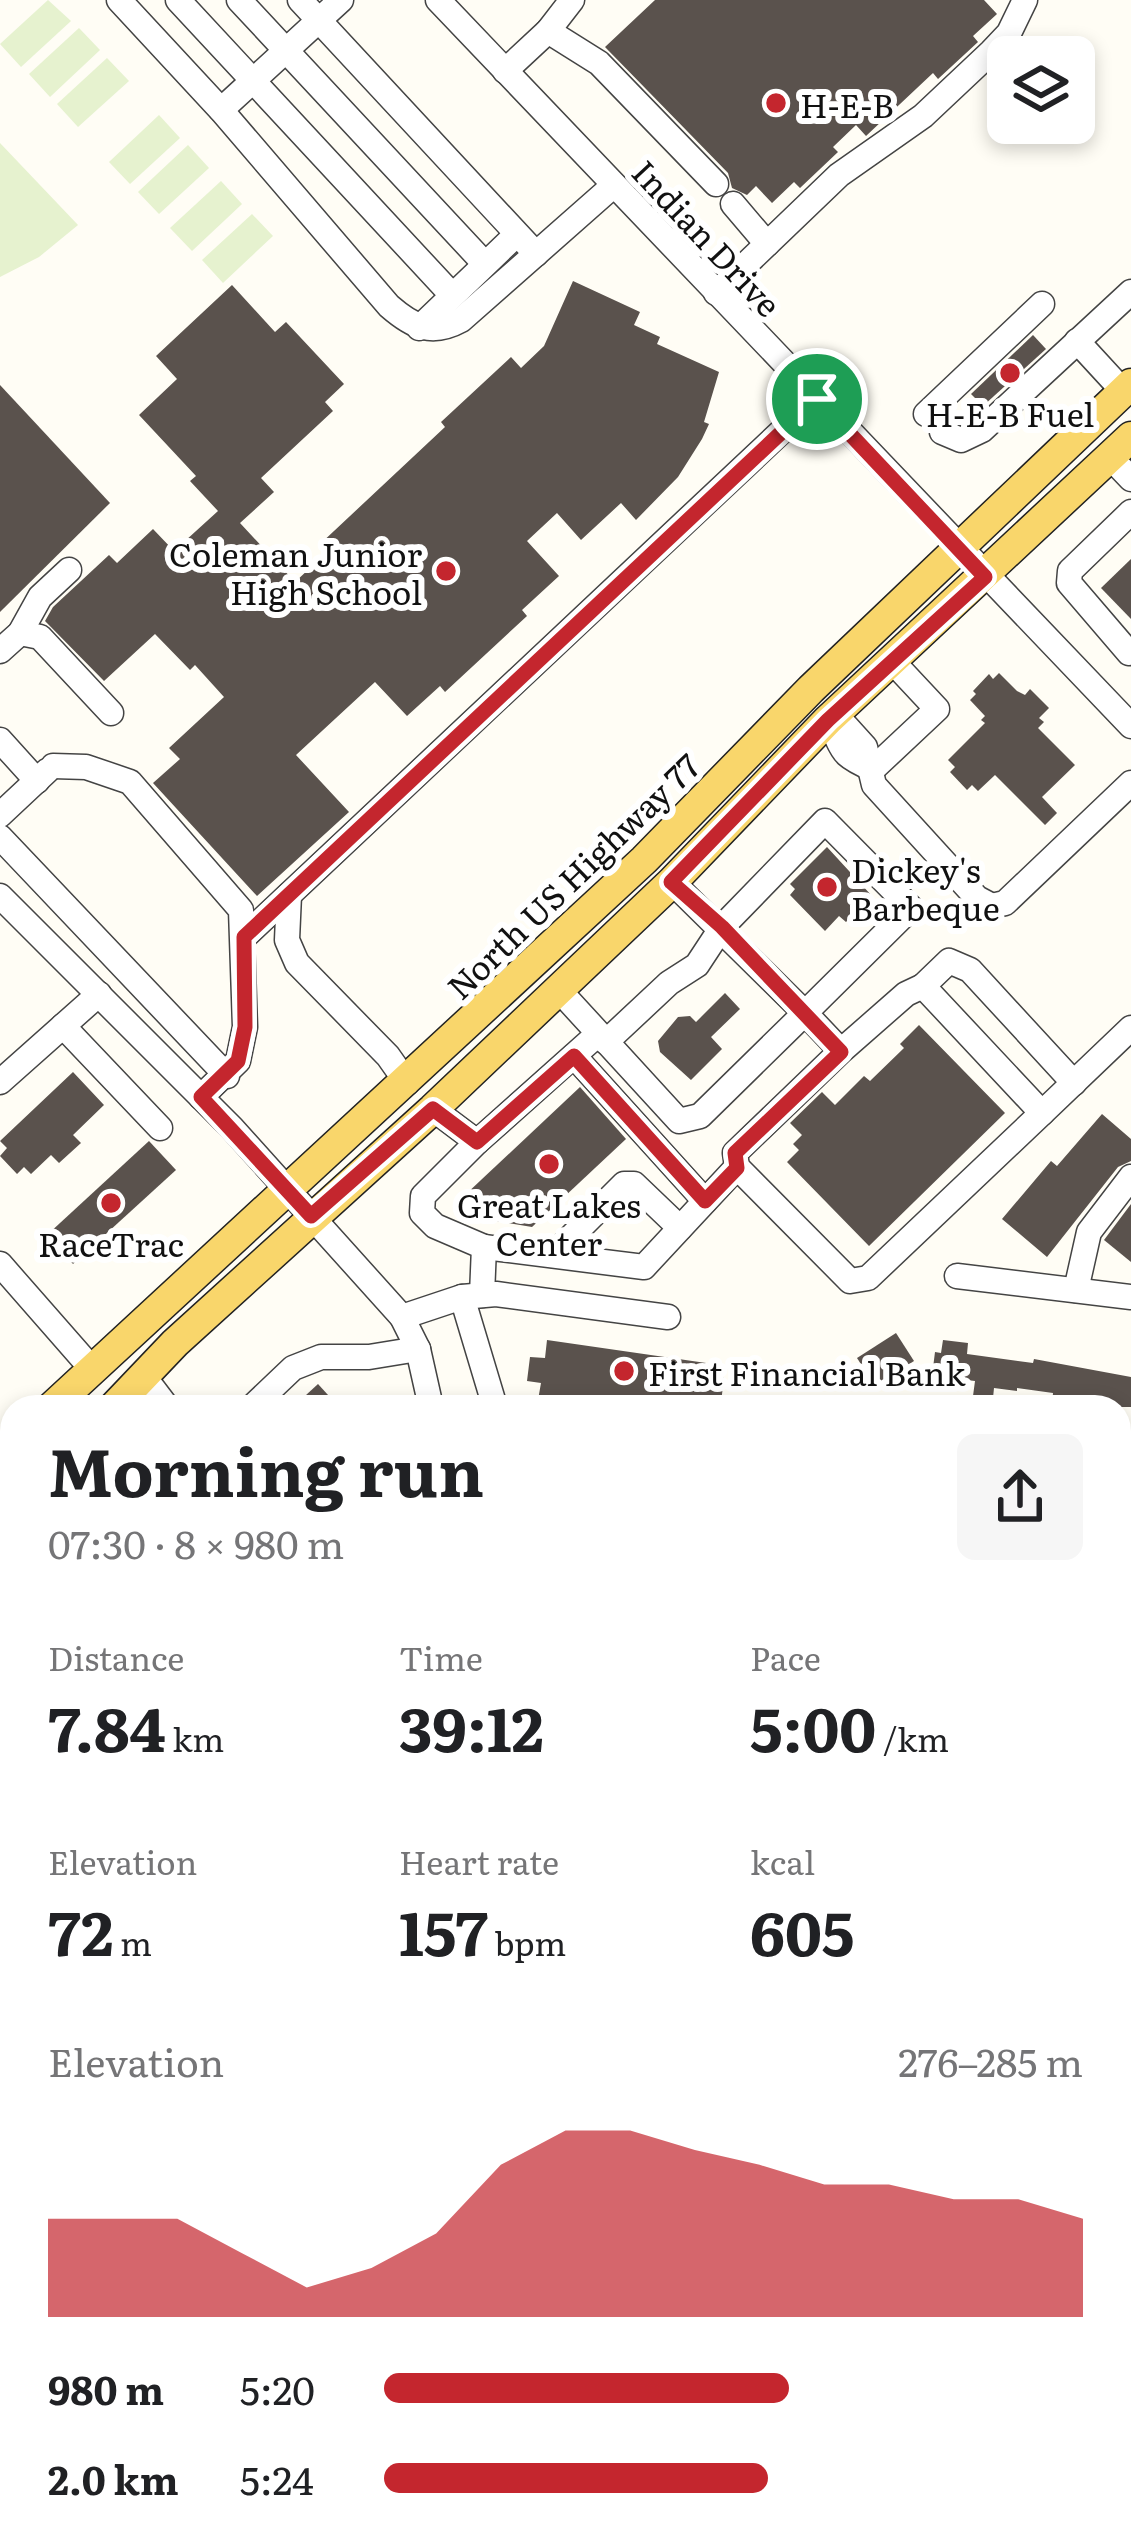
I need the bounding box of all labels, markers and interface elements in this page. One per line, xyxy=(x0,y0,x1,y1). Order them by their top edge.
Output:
map controls xyxy=(987,36,1095,144)
button: layers xyxy=(987,36,1095,144)
place label: H-E-B xyxy=(800,79,894,128)
marker: H-E-B xyxy=(763,90,789,116)
street label: Indian Drive xyxy=(622,148,794,326)
pin xyxy=(766,348,868,450)
marker: H-E-B Fuel xyxy=(997,360,1023,386)
icon: arrive xyxy=(784,366,850,432)
place label: H-E-B Fuel xyxy=(926,388,1094,437)
place label: Coleman Junior High School xyxy=(169,528,422,615)
marker: Coleman Junior High School xyxy=(433,558,459,584)
street label: North US Highway 77 xyxy=(434,741,710,1009)
place label: Dickey's Barbeque xyxy=(851,844,1000,931)
marker: Dickey's Barbeque xyxy=(814,874,840,900)
marker: Great Lakes Center xyxy=(536,1151,562,1177)
place label: Great Lakes Center xyxy=(457,1179,641,1266)
marker: RaceTrac xyxy=(98,1190,124,1216)
place label: RaceTrac xyxy=(38,1218,184,1267)
place label: First Financial Bank xyxy=(648,1347,966,1396)
marker: First Financial Bank xyxy=(611,1358,637,1384)
text: Morning run xyxy=(48,1419,484,1517)
button: share xyxy=(957,1434,1083,1560)
text: 07:30 · 8 × 980 m xyxy=(48,1513,344,1571)
text: Distance xyxy=(48,1632,184,1681)
text: Time xyxy=(399,1632,483,1681)
text: Pace xyxy=(750,1632,821,1681)
text: 7.84 xyxy=(48,1681,166,1770)
text: 39:12 xyxy=(399,1681,544,1770)
text: 5:00 xyxy=(750,1681,876,1770)
text: km xyxy=(166,1713,224,1762)
text: /km xyxy=(876,1713,949,1762)
text: Elevation xyxy=(48,1836,197,1885)
text: Heart rate xyxy=(399,1836,559,1885)
text: kcal xyxy=(750,1836,815,1885)
text: 72 xyxy=(48,1885,113,1974)
text: 157 xyxy=(399,1885,488,1974)
text: 605 xyxy=(750,1885,854,1974)
text: m xyxy=(113,1917,152,1966)
text: bpm xyxy=(488,1917,566,1966)
text: Elevation xyxy=(48,2031,224,2089)
text: 276–285 m xyxy=(898,2031,1083,2089)
text: 980 m xyxy=(48,2359,164,2417)
text: 5:20 xyxy=(240,2359,315,2417)
text: 2.0 km xyxy=(48,2449,179,2507)
text: 5:24 xyxy=(240,2449,314,2507)

